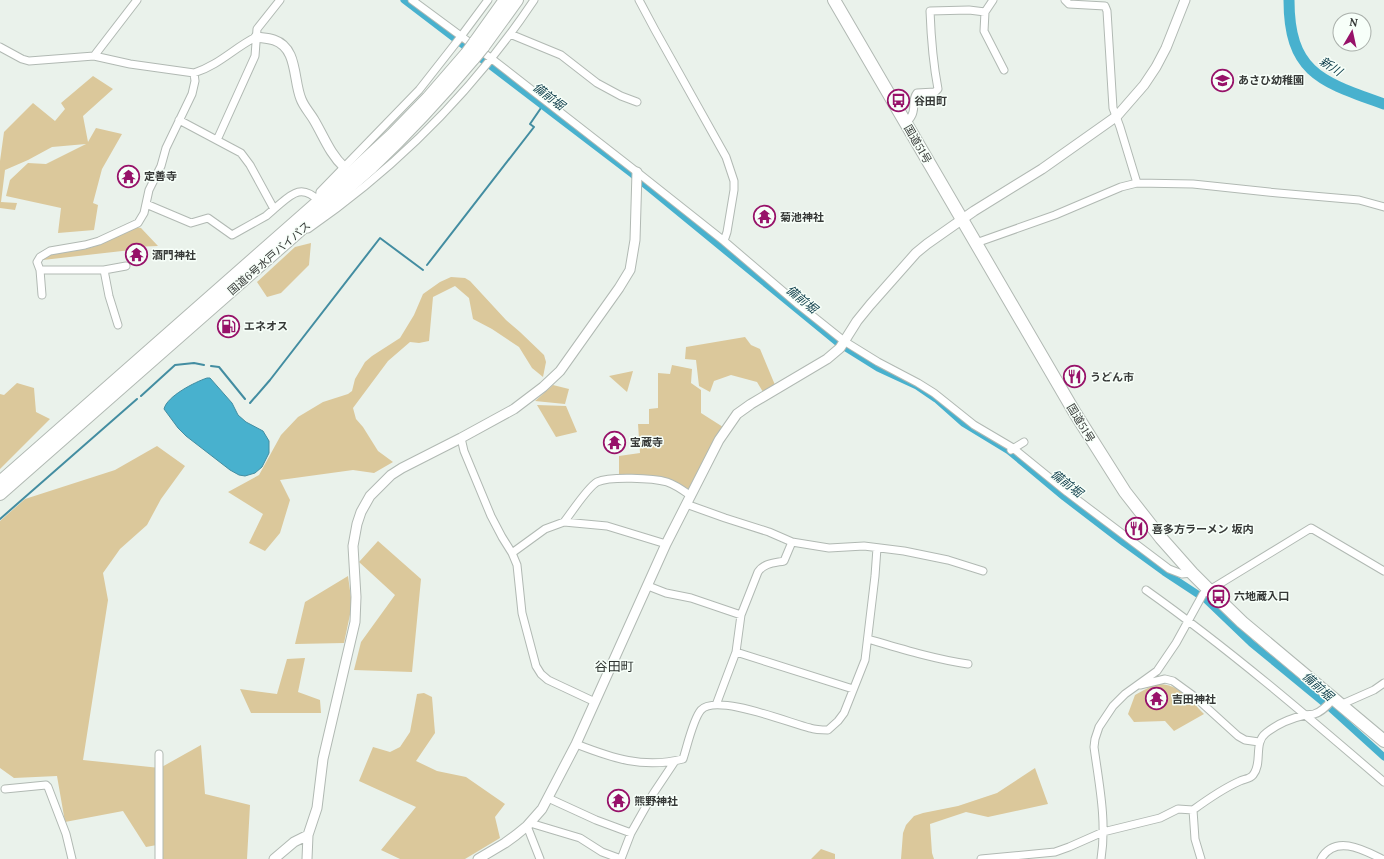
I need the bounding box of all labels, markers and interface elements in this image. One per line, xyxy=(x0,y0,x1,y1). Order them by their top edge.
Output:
north arrow xyxy=(1332,12,1372,52)
text: N xyxy=(1348,15,1359,30)
water label: 新川 xyxy=(1317,53,1347,80)
school or university icon: あさひ幼稚園 xyxy=(1210,67,1236,93)
place label: あさひ幼稚園 xyxy=(1238,73,1304,87)
water label: 備前堀 xyxy=(530,79,569,114)
bus stop icon: 谷田町 xyxy=(885,88,911,114)
place label: 谷田町 xyxy=(914,94,947,108)
street label: 国道51号 xyxy=(901,122,935,166)
temple icon: 定善寺 xyxy=(115,163,141,189)
place label: 定善寺 xyxy=(144,169,177,183)
temple icon: 菊池神社 xyxy=(751,204,777,230)
place label: 菊池神社 xyxy=(780,210,824,224)
street label: 国道6号水戸バイパス xyxy=(225,218,313,298)
temple icon: 酒門神社 xyxy=(124,242,150,268)
place label: 酒門神社 xyxy=(152,248,196,262)
water label: 備前堀 xyxy=(783,282,822,317)
fuel station icon: エネオス xyxy=(216,313,242,339)
place label: エネオス xyxy=(244,319,288,333)
restaurant icon: うどん市 xyxy=(1061,364,1087,390)
place label: うどん市 xyxy=(1090,370,1134,384)
street label: 国道51号 xyxy=(1064,401,1098,445)
temple icon: 宝蔵寺 xyxy=(601,429,627,455)
place label: 宝蔵寺 xyxy=(630,435,663,449)
water label: 備前堀 xyxy=(1048,466,1087,501)
restaurant icon: 喜多方ラーメン 坂内 xyxy=(1123,516,1149,542)
place label: 喜多方ラーメン 坂内 xyxy=(1152,522,1253,536)
bus stop icon: 六地蔵入口 xyxy=(1205,583,1231,609)
place label: 六地蔵入口 xyxy=(1234,589,1289,603)
district label: 谷田町 xyxy=(594,658,634,675)
water label: 備前堀 xyxy=(1299,669,1338,705)
temple icon: 吉田神社 xyxy=(1143,686,1169,712)
place label: 吉田神社 xyxy=(1172,692,1216,706)
temple icon: 熊野神社 xyxy=(605,788,631,814)
place label: 熊野神社 xyxy=(634,794,678,808)

